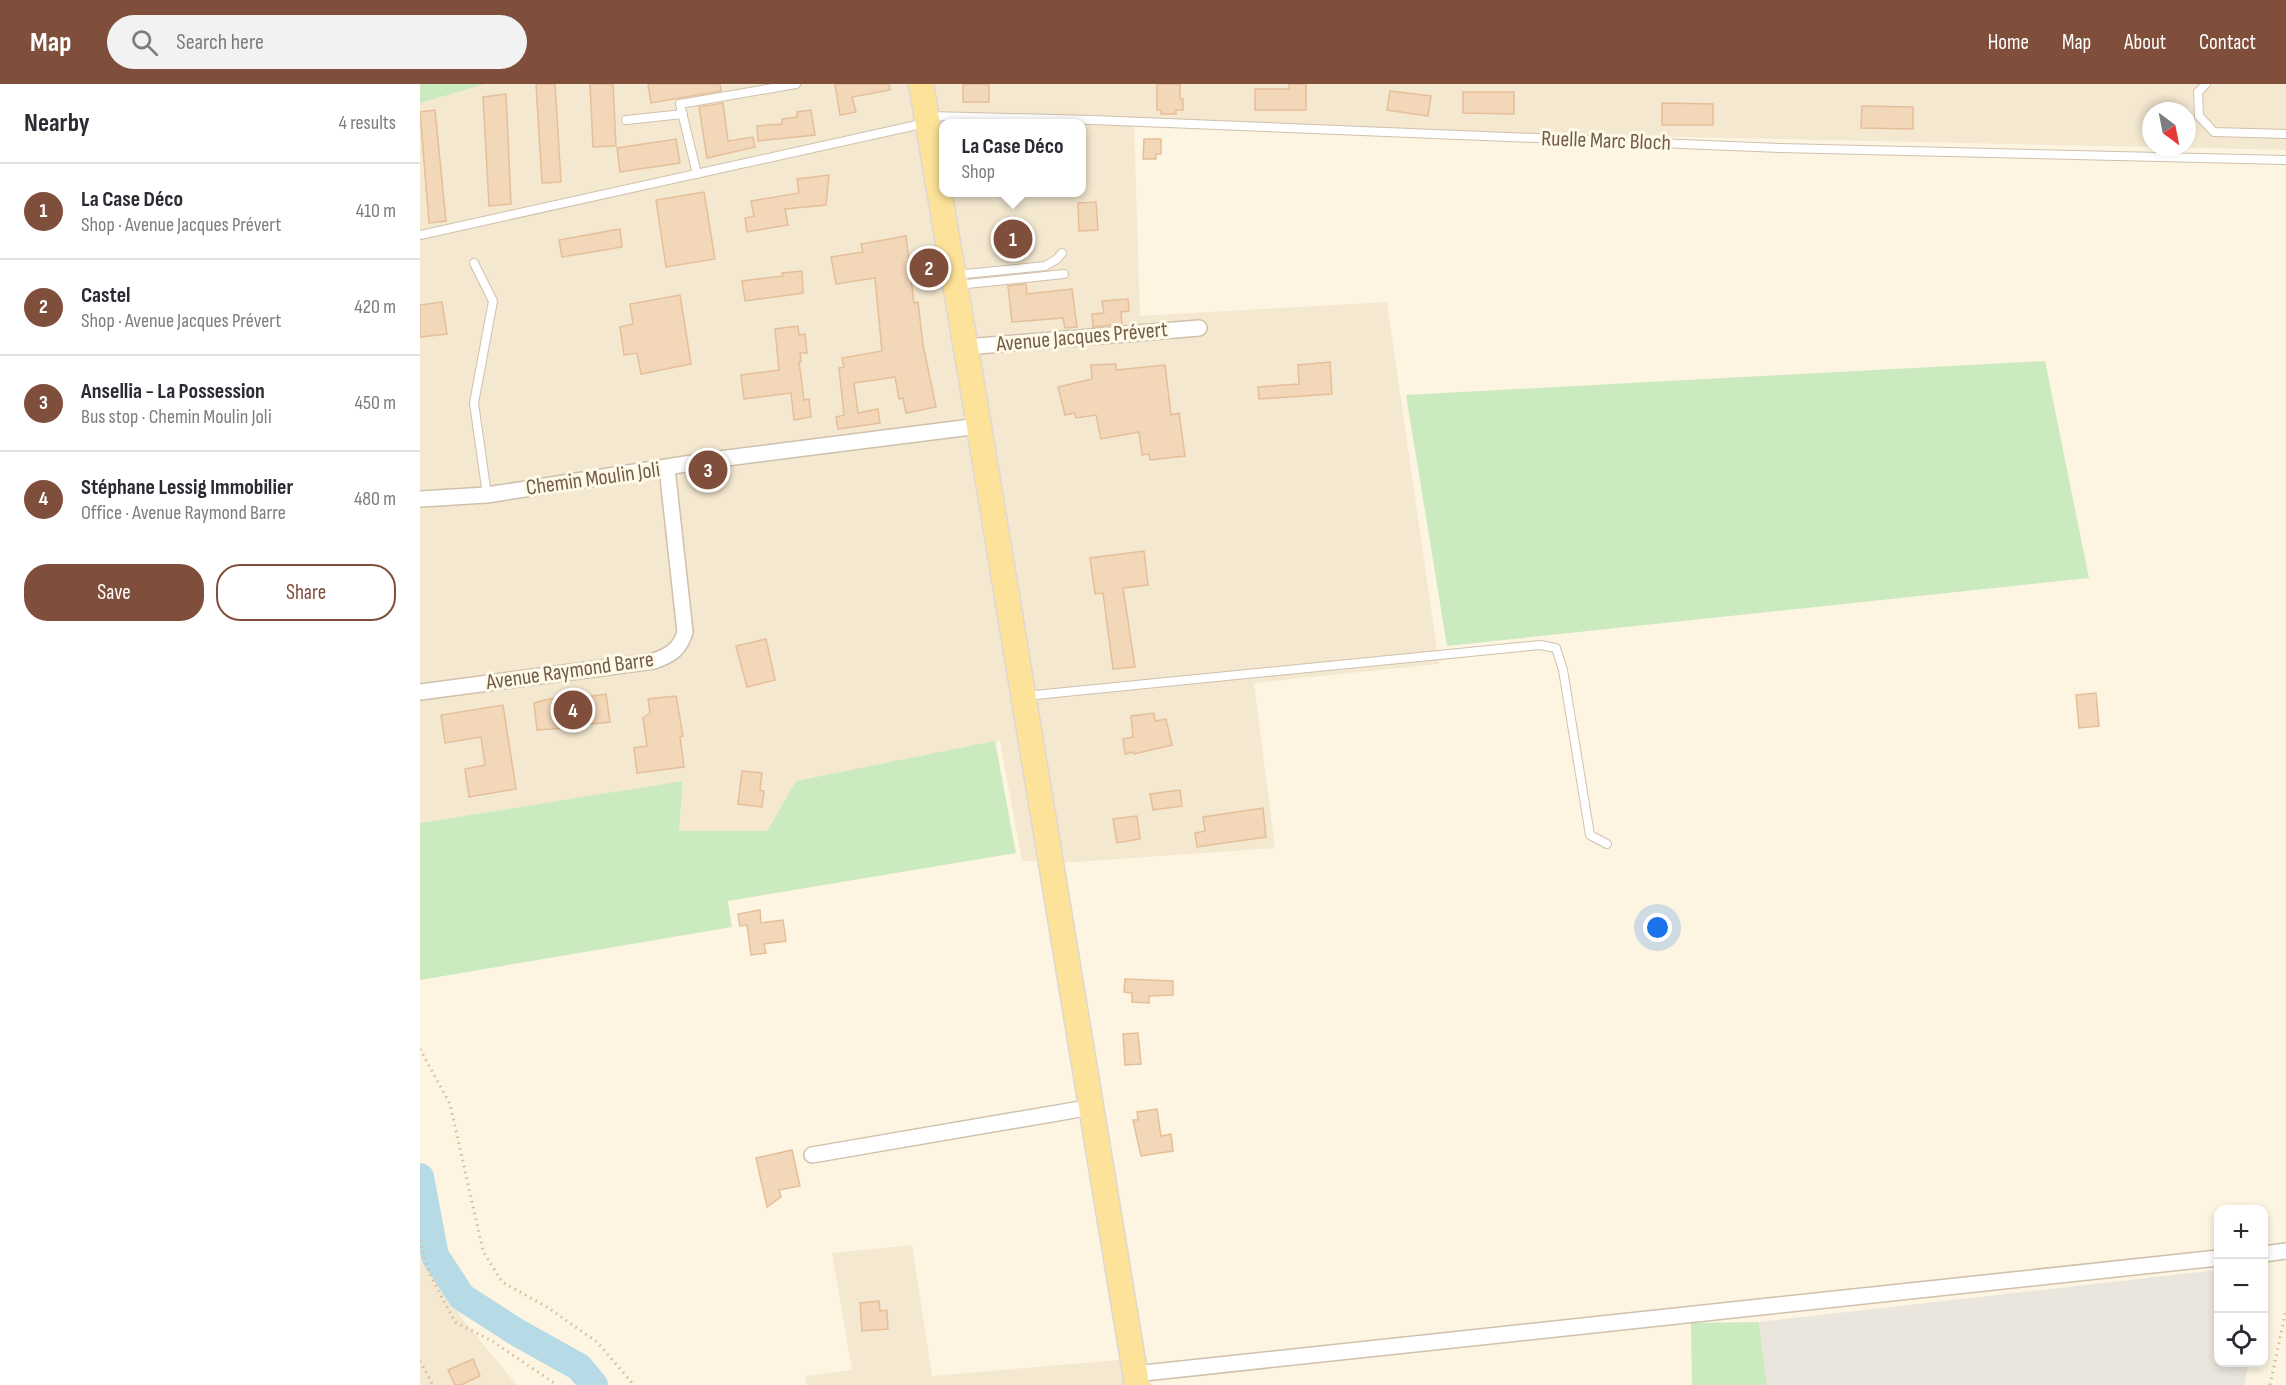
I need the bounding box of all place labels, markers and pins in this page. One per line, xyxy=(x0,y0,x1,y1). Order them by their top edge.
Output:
pin: 1 xyxy=(994,216,1032,262)
pin: 2 xyxy=(910,246,948,291)
pin: 3 xyxy=(688,448,728,492)
pin: 4 xyxy=(554,688,592,732)

